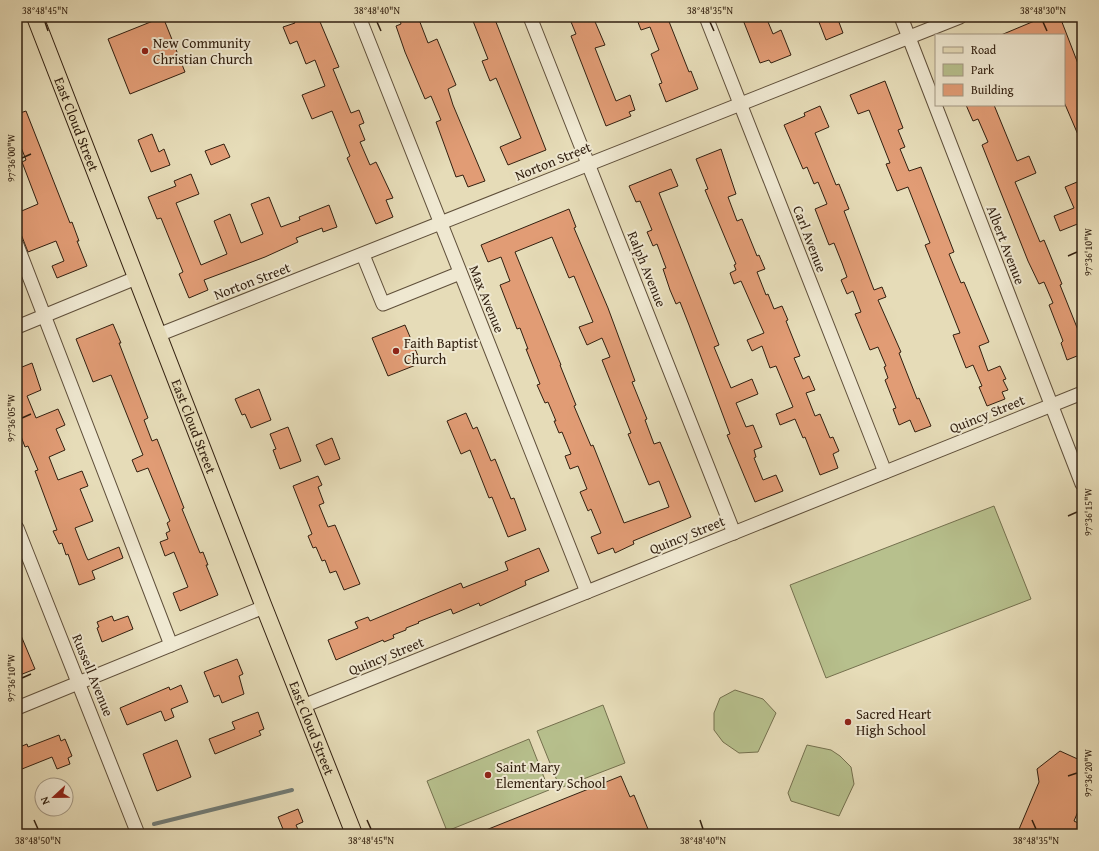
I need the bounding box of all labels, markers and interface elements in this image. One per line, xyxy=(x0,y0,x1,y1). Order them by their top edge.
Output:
text: 38°48'45"N xyxy=(22,3,68,18)
text: 38°48'40"N xyxy=(354,3,400,18)
text: 38°48'35"N xyxy=(687,3,733,18)
text: 38°48'30"N xyxy=(1020,3,1066,18)
place label: New Community Christian Church xyxy=(153,33,253,69)
legend xyxy=(935,34,1065,106)
text: Road xyxy=(971,41,997,58)
marker: New Community Christian Church xyxy=(140,46,150,56)
text: Park xyxy=(971,61,995,78)
street label: East Cloud Street xyxy=(49,74,104,174)
text: Building xyxy=(971,81,1014,98)
text: 97°36'00"W xyxy=(4,134,19,182)
street label: Norton Street xyxy=(512,137,594,185)
street label: Carl Avenue xyxy=(788,203,832,276)
street label: Albert Avenue xyxy=(982,203,1030,288)
street label: Ralph Avenue xyxy=(623,228,671,310)
text: 97°36'10"W xyxy=(1081,228,1096,276)
street label: Norton Street xyxy=(211,257,293,305)
street label: Max Avenue xyxy=(464,262,510,336)
place label: Faith Baptist Church xyxy=(404,333,478,369)
marker: Faith Baptist Church xyxy=(391,346,401,356)
street label: East Cloud Street xyxy=(166,376,221,476)
street label: Quincy Street xyxy=(946,390,1028,438)
text: 97°36'05"W xyxy=(4,394,19,442)
text: 97°36'15"W xyxy=(1081,488,1096,536)
street label: Quincy Street xyxy=(646,511,728,559)
street label: Russell Avenue xyxy=(67,631,119,720)
street label: Quincy Street xyxy=(345,632,427,680)
text: 97°36'10"W xyxy=(4,654,19,702)
street label: East Cloud Street xyxy=(284,678,340,778)
place label: Sacred Heart High School xyxy=(856,704,932,740)
marker: Sacred Heart High School xyxy=(843,717,853,727)
text: 97°36'20"W xyxy=(1081,749,1096,797)
place label: Saint Mary Elementary School xyxy=(496,757,606,793)
marker: Saint Mary Elementary School xyxy=(483,770,493,780)
north arrow xyxy=(34,777,74,817)
text: N xyxy=(36,794,54,807)
text: 38°48'50"N xyxy=(15,833,61,848)
text: 38°48'45"N xyxy=(348,833,394,848)
text: 38°48'40"N xyxy=(680,833,726,848)
text: 38°48'35"N xyxy=(1013,833,1059,848)

